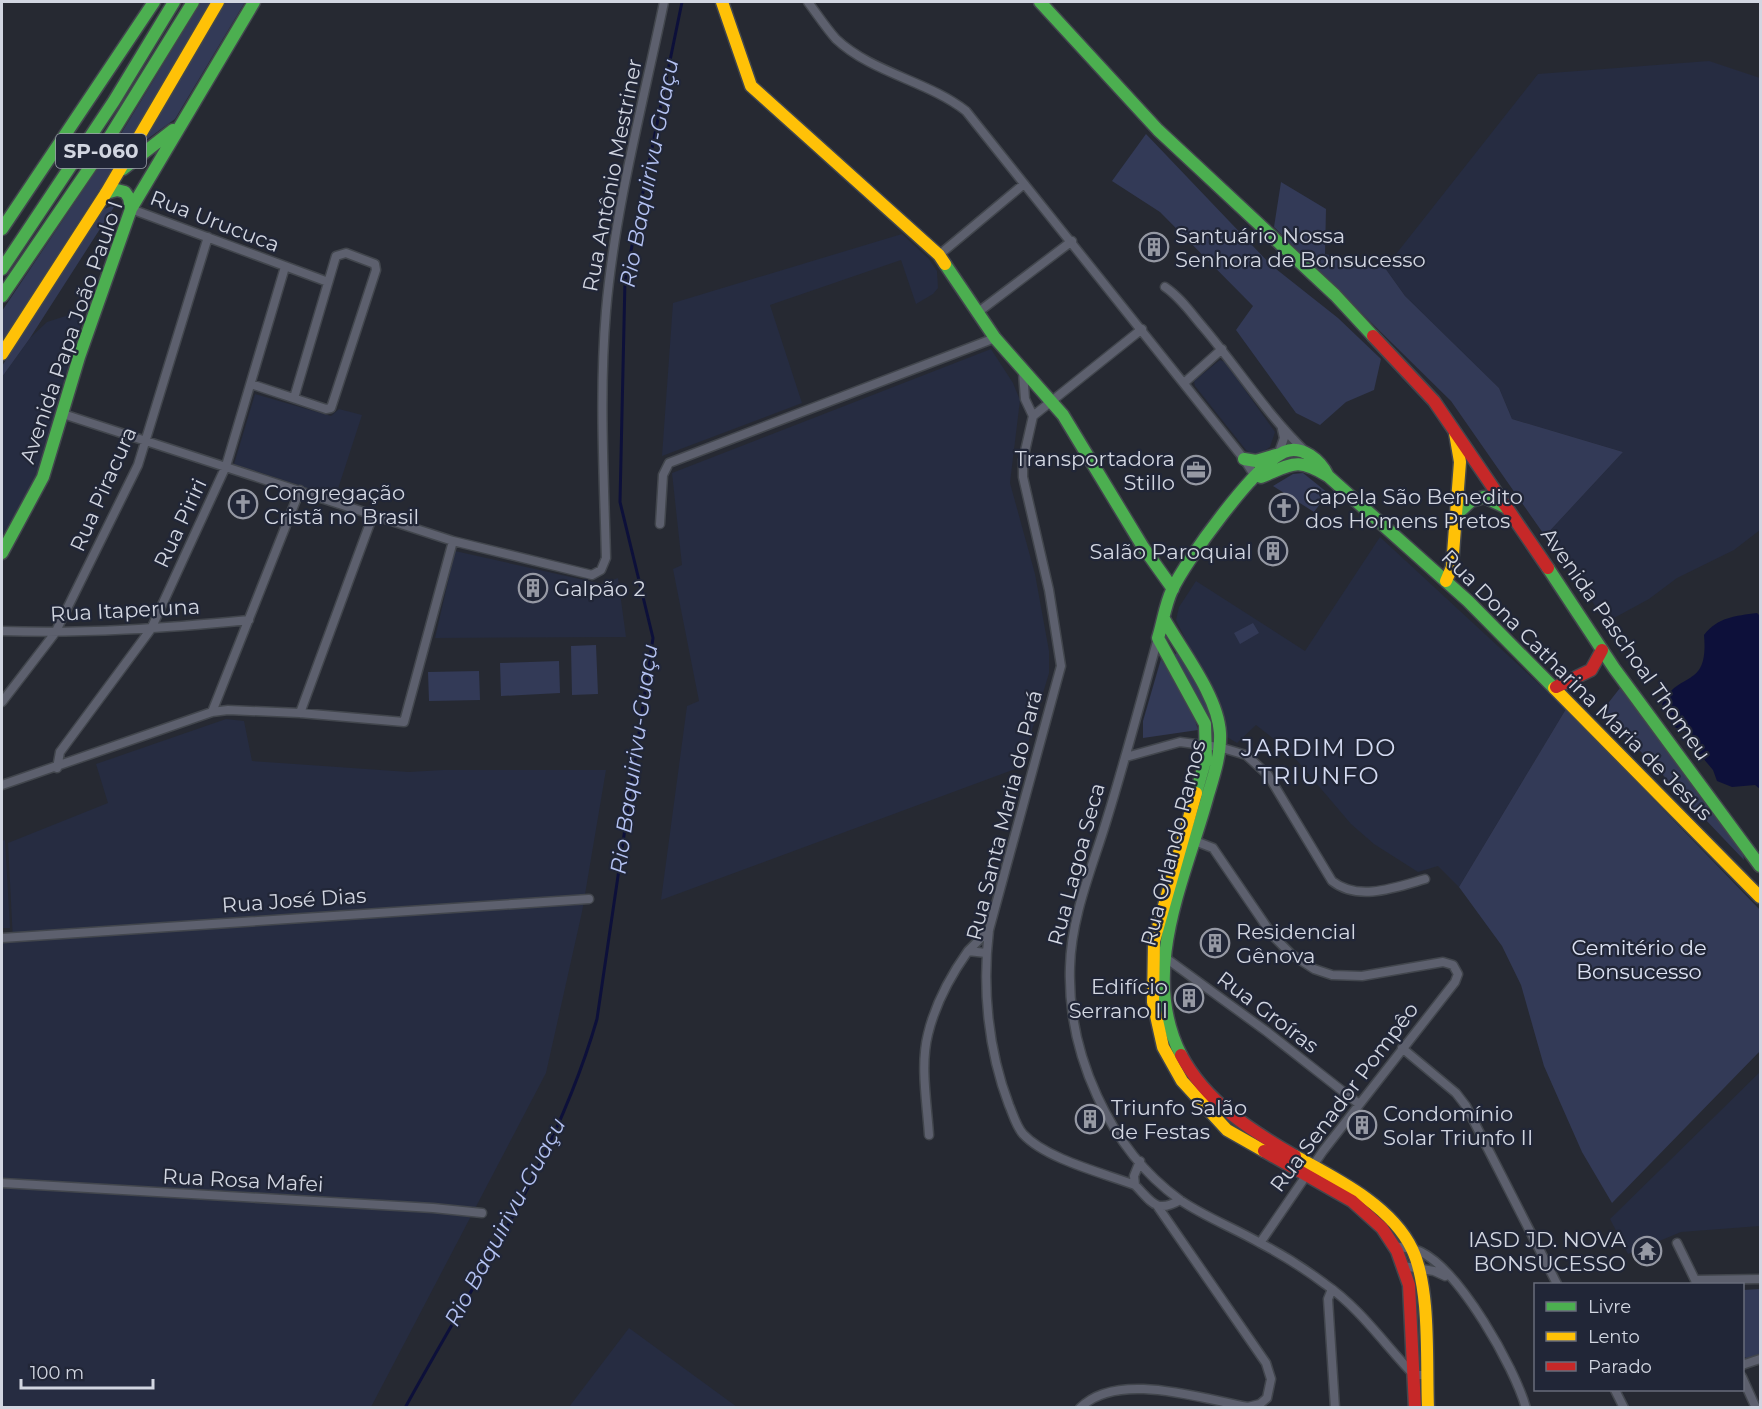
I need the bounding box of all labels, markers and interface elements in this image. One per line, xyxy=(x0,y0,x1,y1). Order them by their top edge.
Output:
street label: Rua Antônio Mestriner xyxy=(577,56,647,294)
water label: Rio Baquirivu-Guaçu xyxy=(614,56,684,290)
road number: SP-060 xyxy=(56,134,146,168)
street label: Rua Urucuca xyxy=(147,185,283,257)
street label: Avenida Papa João Paulo I xyxy=(14,197,128,467)
place label: Santuário Nossa Senhora de Bonsucesso xyxy=(1175,223,1426,272)
building icon: Santuário Nossa Senhora de Bonsucesso xyxy=(1138,231,1170,263)
street label: Rua Piracura xyxy=(64,423,142,555)
place label: Transportadora Stillo xyxy=(1015,446,1175,495)
office icon: Transportadora Stillo xyxy=(1180,454,1212,486)
street label: Rua Piriri xyxy=(148,474,212,572)
place label: Congregação Cristã no Brasil xyxy=(264,480,419,529)
place label: Capela São Benedito dos Homens Pretos xyxy=(1305,484,1523,533)
church icon: Congregação Cristã no Brasil xyxy=(227,488,259,520)
church icon: Capela São Benedito dos Homens Pretos xyxy=(1268,492,1300,524)
street label: Avenida Paschoal Thomeu xyxy=(1536,523,1716,765)
building icon: Salão Paroquial xyxy=(1257,535,1289,567)
place label: Salão Paroquial xyxy=(1089,539,1252,564)
street label: Rua Dona Catharina Maria de Jesus xyxy=(1436,544,1718,826)
building icon: Galpão 2 xyxy=(517,572,549,604)
place label: Galpão 2 xyxy=(554,576,645,601)
street label: Rua Itaperuna xyxy=(49,594,201,626)
water label: Rio Baquirivu-Guaçu xyxy=(604,642,664,876)
street label: Rua Santa Maria do Pará xyxy=(961,687,1047,943)
district label: JARDIM DO TRIUNFO xyxy=(1240,733,1397,790)
street label: Rua Orlando Ramos xyxy=(1135,737,1211,949)
street label: Rua Lagoa Seca xyxy=(1042,780,1110,948)
street label: Rua José Dias xyxy=(221,882,367,918)
place label: Residencial Gênova xyxy=(1236,919,1356,968)
building icon: Residencial Gênova xyxy=(1199,927,1231,959)
park label: Cemitério de Bonsucesso xyxy=(1571,935,1707,984)
street label: Rua Groíras xyxy=(1212,966,1324,1058)
place label: Edifício Serrano II xyxy=(1069,974,1168,1023)
building icon: Edifício Serrano II xyxy=(1173,982,1205,1014)
street label: Rua Senador Pompêo xyxy=(1264,997,1424,1197)
place label: Triunfo Salão de Festas xyxy=(1111,1095,1247,1144)
place label: Condomínio Solar Triunfo II xyxy=(1383,1101,1533,1150)
building icon: Triunfo Salão de Festas xyxy=(1074,1103,1106,1135)
building icon: Condomínio Solar Triunfo II xyxy=(1346,1109,1378,1141)
water label: Rio Baquirivu-Guaçu xyxy=(439,1113,571,1331)
street label: Rua Rosa Mafei xyxy=(162,1163,324,1197)
place label: IASD JD. NOVA BONSUCESSO xyxy=(1468,1227,1627,1276)
temple icon: IASD JD. NOVA BONSUCESSO xyxy=(1631,1235,1663,1267)
legend xyxy=(1534,1283,1744,1391)
text: Livre xyxy=(1588,1296,1631,1318)
text: Lento xyxy=(1588,1326,1640,1348)
scale bar xyxy=(21,1352,153,1390)
text: Parado xyxy=(1588,1356,1652,1378)
text: 100 m xyxy=(30,1362,84,1384)

